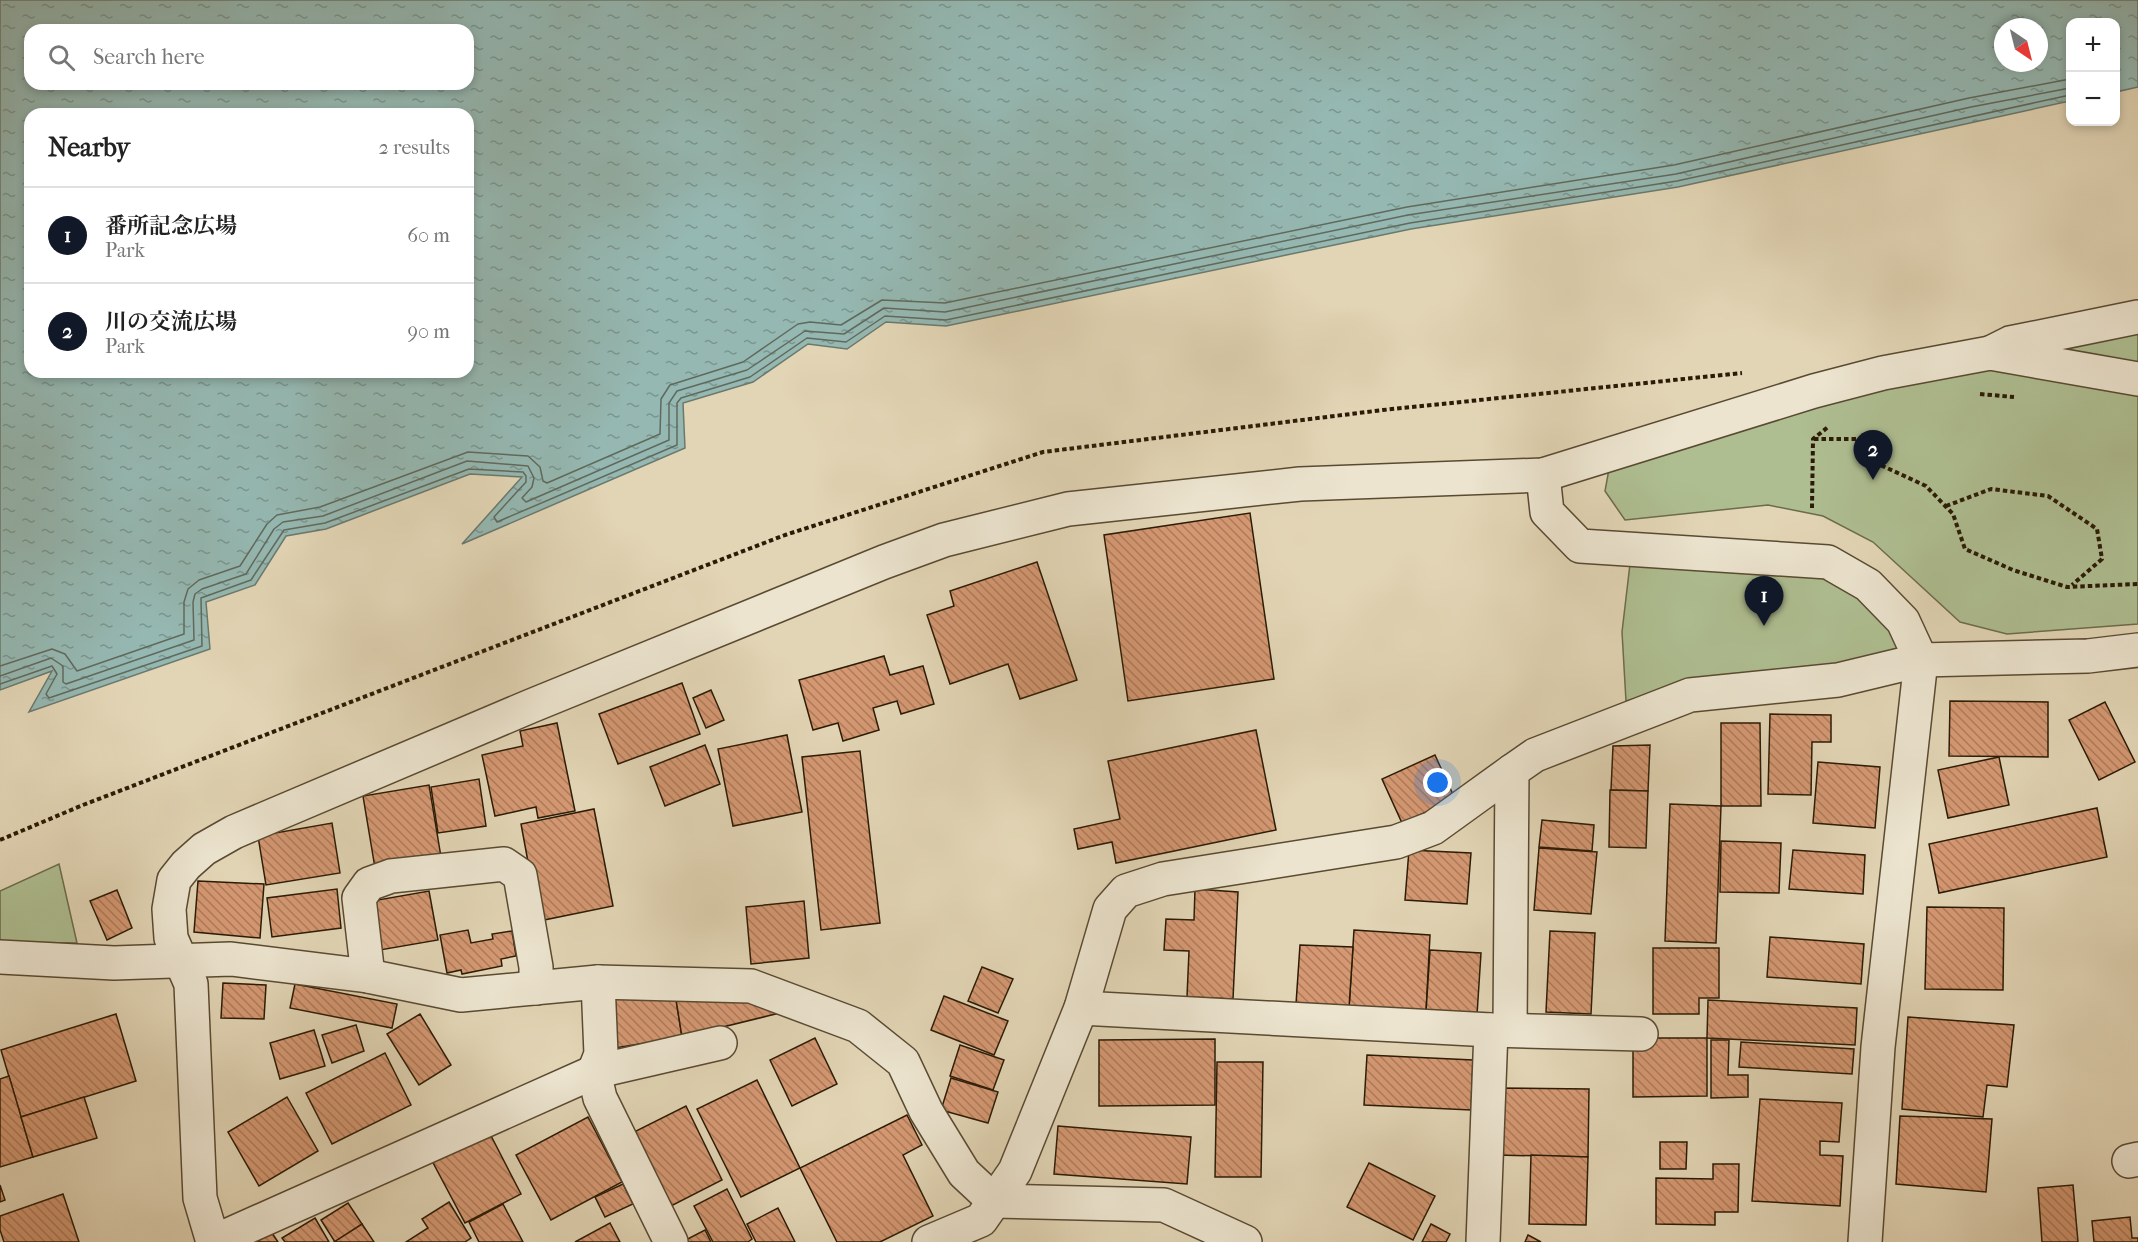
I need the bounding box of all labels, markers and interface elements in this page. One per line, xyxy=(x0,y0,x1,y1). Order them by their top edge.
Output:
north arrow xyxy=(1994,18,2048,72)
map controls xyxy=(2066,18,2120,126)
button: + xyxy=(2066,18,2120,72)
search box xyxy=(24,24,474,90)
icon: search xyxy=(45,41,78,74)
text: Search here xyxy=(93,44,205,70)
button: − xyxy=(2066,72,2120,126)
text: Nearby xyxy=(48,132,130,163)
text: 2 results xyxy=(379,136,450,159)
text: 番所記念広場 xyxy=(105,213,237,239)
text: 1 xyxy=(64,224,71,247)
text: 60 m xyxy=(407,224,450,247)
text: Park xyxy=(105,239,145,262)
text: 川の交流広場 xyxy=(105,309,237,335)
text: 2 xyxy=(62,320,73,343)
text: 90 m xyxy=(408,320,450,343)
text: Park xyxy=(105,335,145,358)
pin: 2 xyxy=(1854,430,1892,480)
pin: 1 xyxy=(1744,576,1784,626)
your location xyxy=(1423,768,1452,797)

